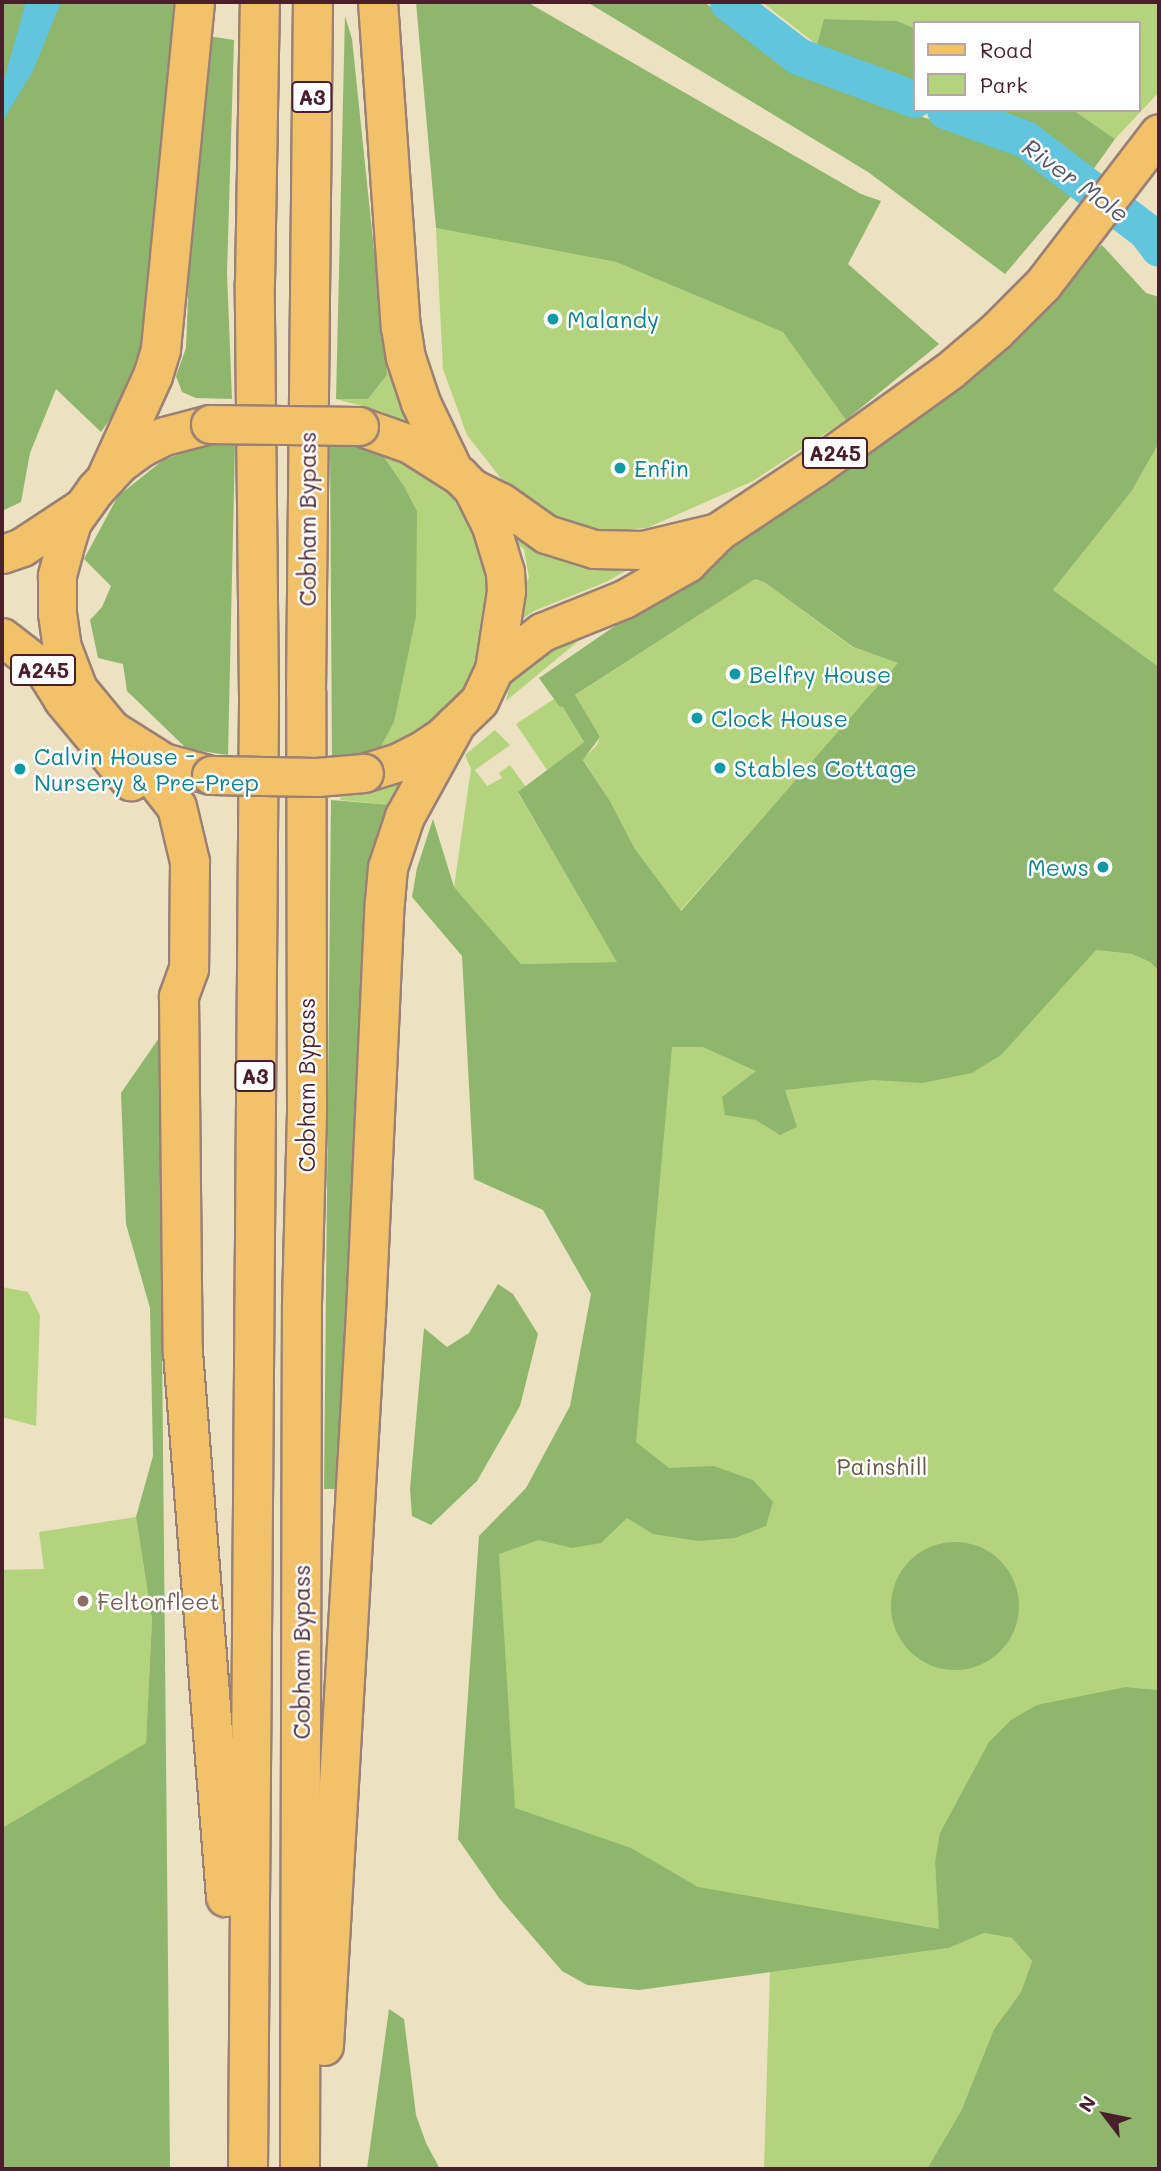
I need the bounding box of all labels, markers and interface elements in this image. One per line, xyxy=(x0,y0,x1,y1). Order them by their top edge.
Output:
legend xyxy=(912,21,1140,112)
text: Road xyxy=(980,36,1032,63)
text: Park xyxy=(980,71,1028,98)
road number: A3 xyxy=(291,80,333,114)
water label: River Mole xyxy=(1017,132,1135,228)
place label: Malandy xyxy=(567,305,659,333)
marker: Malandy xyxy=(545,311,561,327)
street label: Cobham Bypass xyxy=(293,432,321,606)
road number: A245 xyxy=(802,435,868,470)
place label: Enfin xyxy=(634,454,689,482)
marker: Enfin xyxy=(612,460,628,476)
road number: A245 xyxy=(10,652,76,688)
place label: Belfry House xyxy=(749,660,891,688)
marker: Belfry House xyxy=(727,666,743,682)
place label: Clock House xyxy=(711,704,848,732)
marker: Clock House xyxy=(689,710,705,726)
place label: Calvin House - Nursery & Pre-Prep xyxy=(34,742,259,796)
place label: Stables Cottage xyxy=(734,754,917,782)
marker: Stables Cottage xyxy=(712,760,728,776)
marker: Calvin House - Nursery & Pre-Prep xyxy=(12,761,28,777)
place label: Mews xyxy=(1027,853,1089,881)
marker: Mews xyxy=(1095,859,1111,875)
street label: Cobham Bypass xyxy=(292,998,320,1172)
road number: A3 xyxy=(234,1058,276,1094)
park label: Painshill xyxy=(837,1452,927,1480)
street label: Cobham Bypass xyxy=(287,1565,315,1739)
place label: Feltonfleet xyxy=(97,1587,220,1615)
marker: Feltonfleet xyxy=(75,1593,91,1609)
north arrow xyxy=(1070,2080,1140,2150)
text: N xyxy=(1072,2091,1101,2116)

